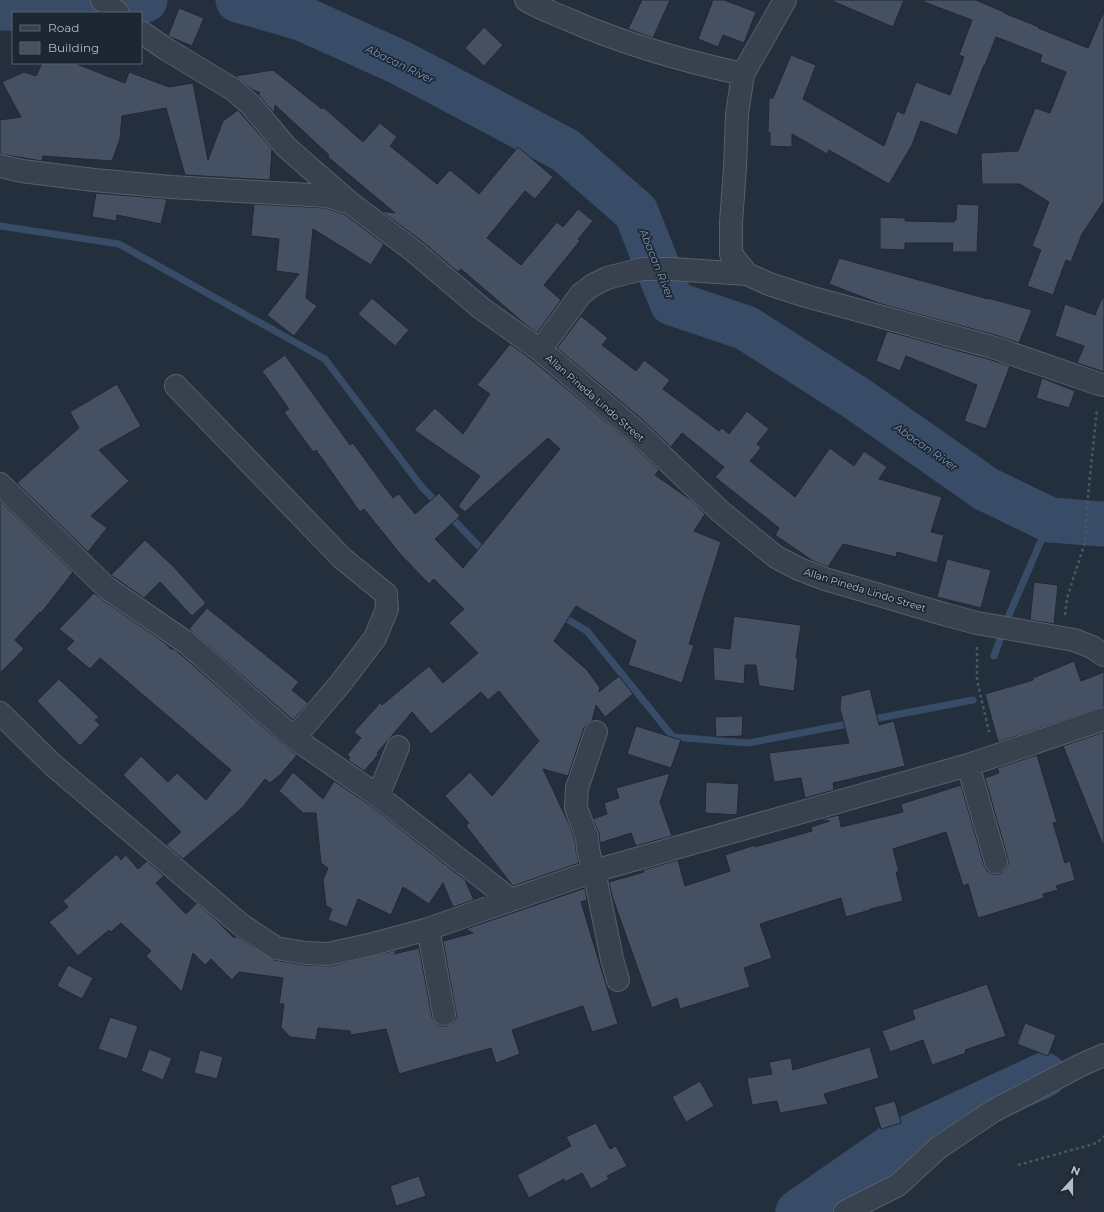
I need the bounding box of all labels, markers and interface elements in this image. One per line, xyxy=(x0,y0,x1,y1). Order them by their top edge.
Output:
legend xyxy=(12,12,142,64)
text: Road xyxy=(48,20,79,35)
text: Building xyxy=(48,40,99,55)
water label: Abacan River xyxy=(363,41,437,87)
water label: Abacan River xyxy=(636,226,678,302)
street label: Allan Pineda Lindo Street xyxy=(543,351,647,445)
water label: Abacan River xyxy=(891,419,961,474)
street label: Allan Pineda Lindo Street xyxy=(802,565,928,615)
north arrow xyxy=(1052,1160,1092,1200)
text: N xyxy=(1069,1163,1082,1179)

